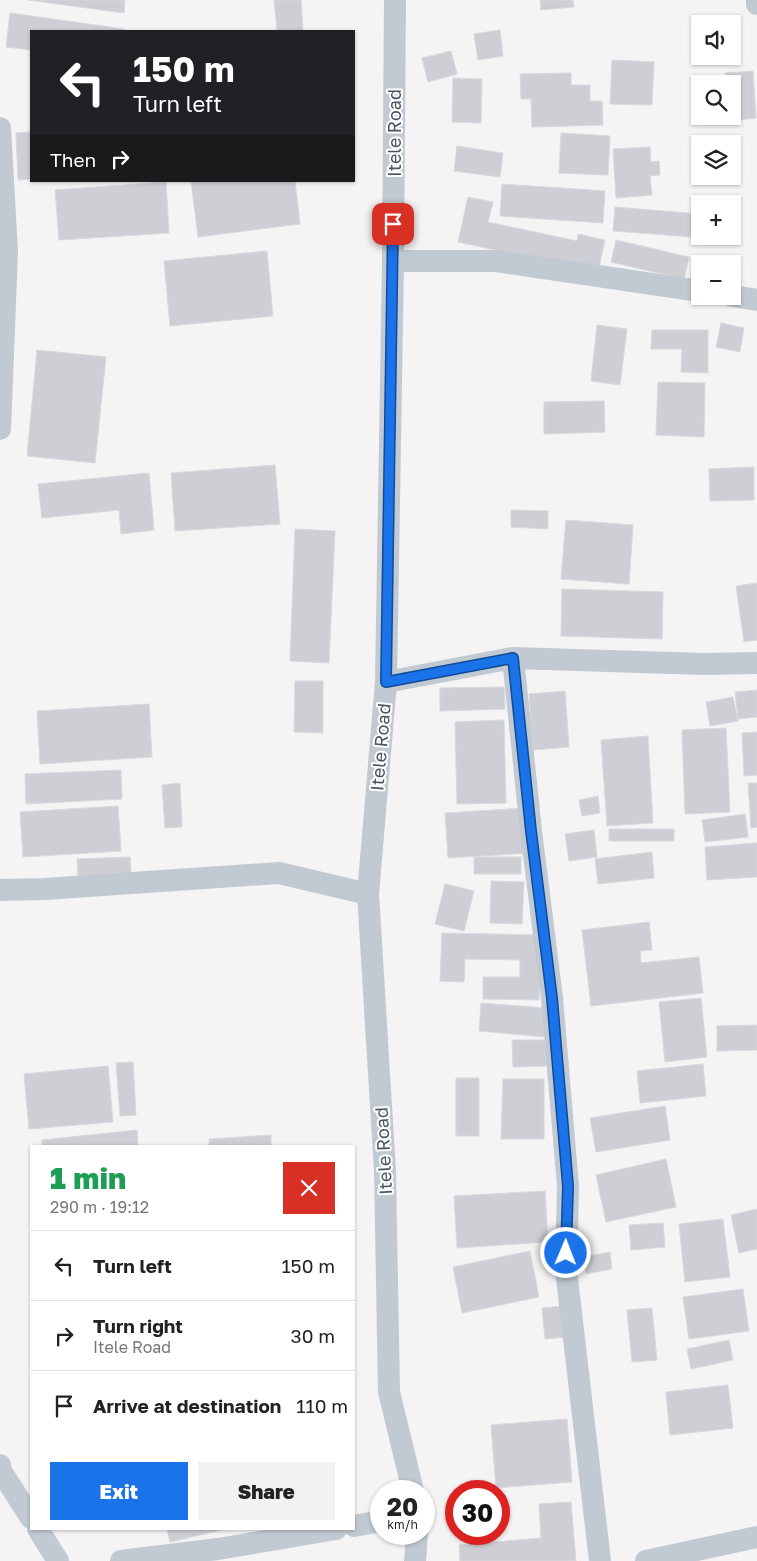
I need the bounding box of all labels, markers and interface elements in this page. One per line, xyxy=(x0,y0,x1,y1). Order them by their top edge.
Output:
map controls xyxy=(691,15,741,305)
button: sound xyxy=(691,15,741,65)
text: 150 m xyxy=(133,48,235,90)
icon: left xyxy=(50,50,115,115)
button: search xyxy=(691,75,741,125)
street label: Itele Road xyxy=(383,89,405,177)
text: Turn left xyxy=(133,90,222,117)
button: layers xyxy=(691,135,741,185)
icon: right xyxy=(106,145,134,173)
text: Then xyxy=(50,148,96,171)
button: + xyxy=(691,195,741,245)
pin xyxy=(372,203,414,245)
icon: arrive xyxy=(379,210,407,238)
button: − xyxy=(691,255,741,305)
street label: Itele Road xyxy=(365,702,395,792)
street label: Itele Road xyxy=(370,1107,396,1195)
text: 1 min xyxy=(50,1160,126,1196)
button: close xyxy=(283,1162,335,1214)
text: 290 m · 19:12 xyxy=(50,1197,149,1217)
position arrow xyxy=(539,1226,591,1278)
icon: left xyxy=(50,1252,78,1280)
text: Turn left xyxy=(93,1254,172,1277)
text: 150 m xyxy=(281,1254,335,1277)
text: Turn right xyxy=(93,1314,183,1337)
icon: right xyxy=(50,1322,78,1350)
text: 30 m xyxy=(291,1324,335,1347)
text: Itele Road xyxy=(93,1337,171,1357)
icon: arrive xyxy=(50,1392,78,1420)
text: Arrive at destination xyxy=(93,1394,281,1417)
text: 110 m xyxy=(296,1394,348,1417)
button: Exit xyxy=(50,1462,188,1520)
button: Share xyxy=(198,1462,335,1520)
speed limit sign: 30 xyxy=(445,1480,510,1545)
text: 20 xyxy=(387,1491,418,1522)
text: km/h xyxy=(387,1517,418,1532)

